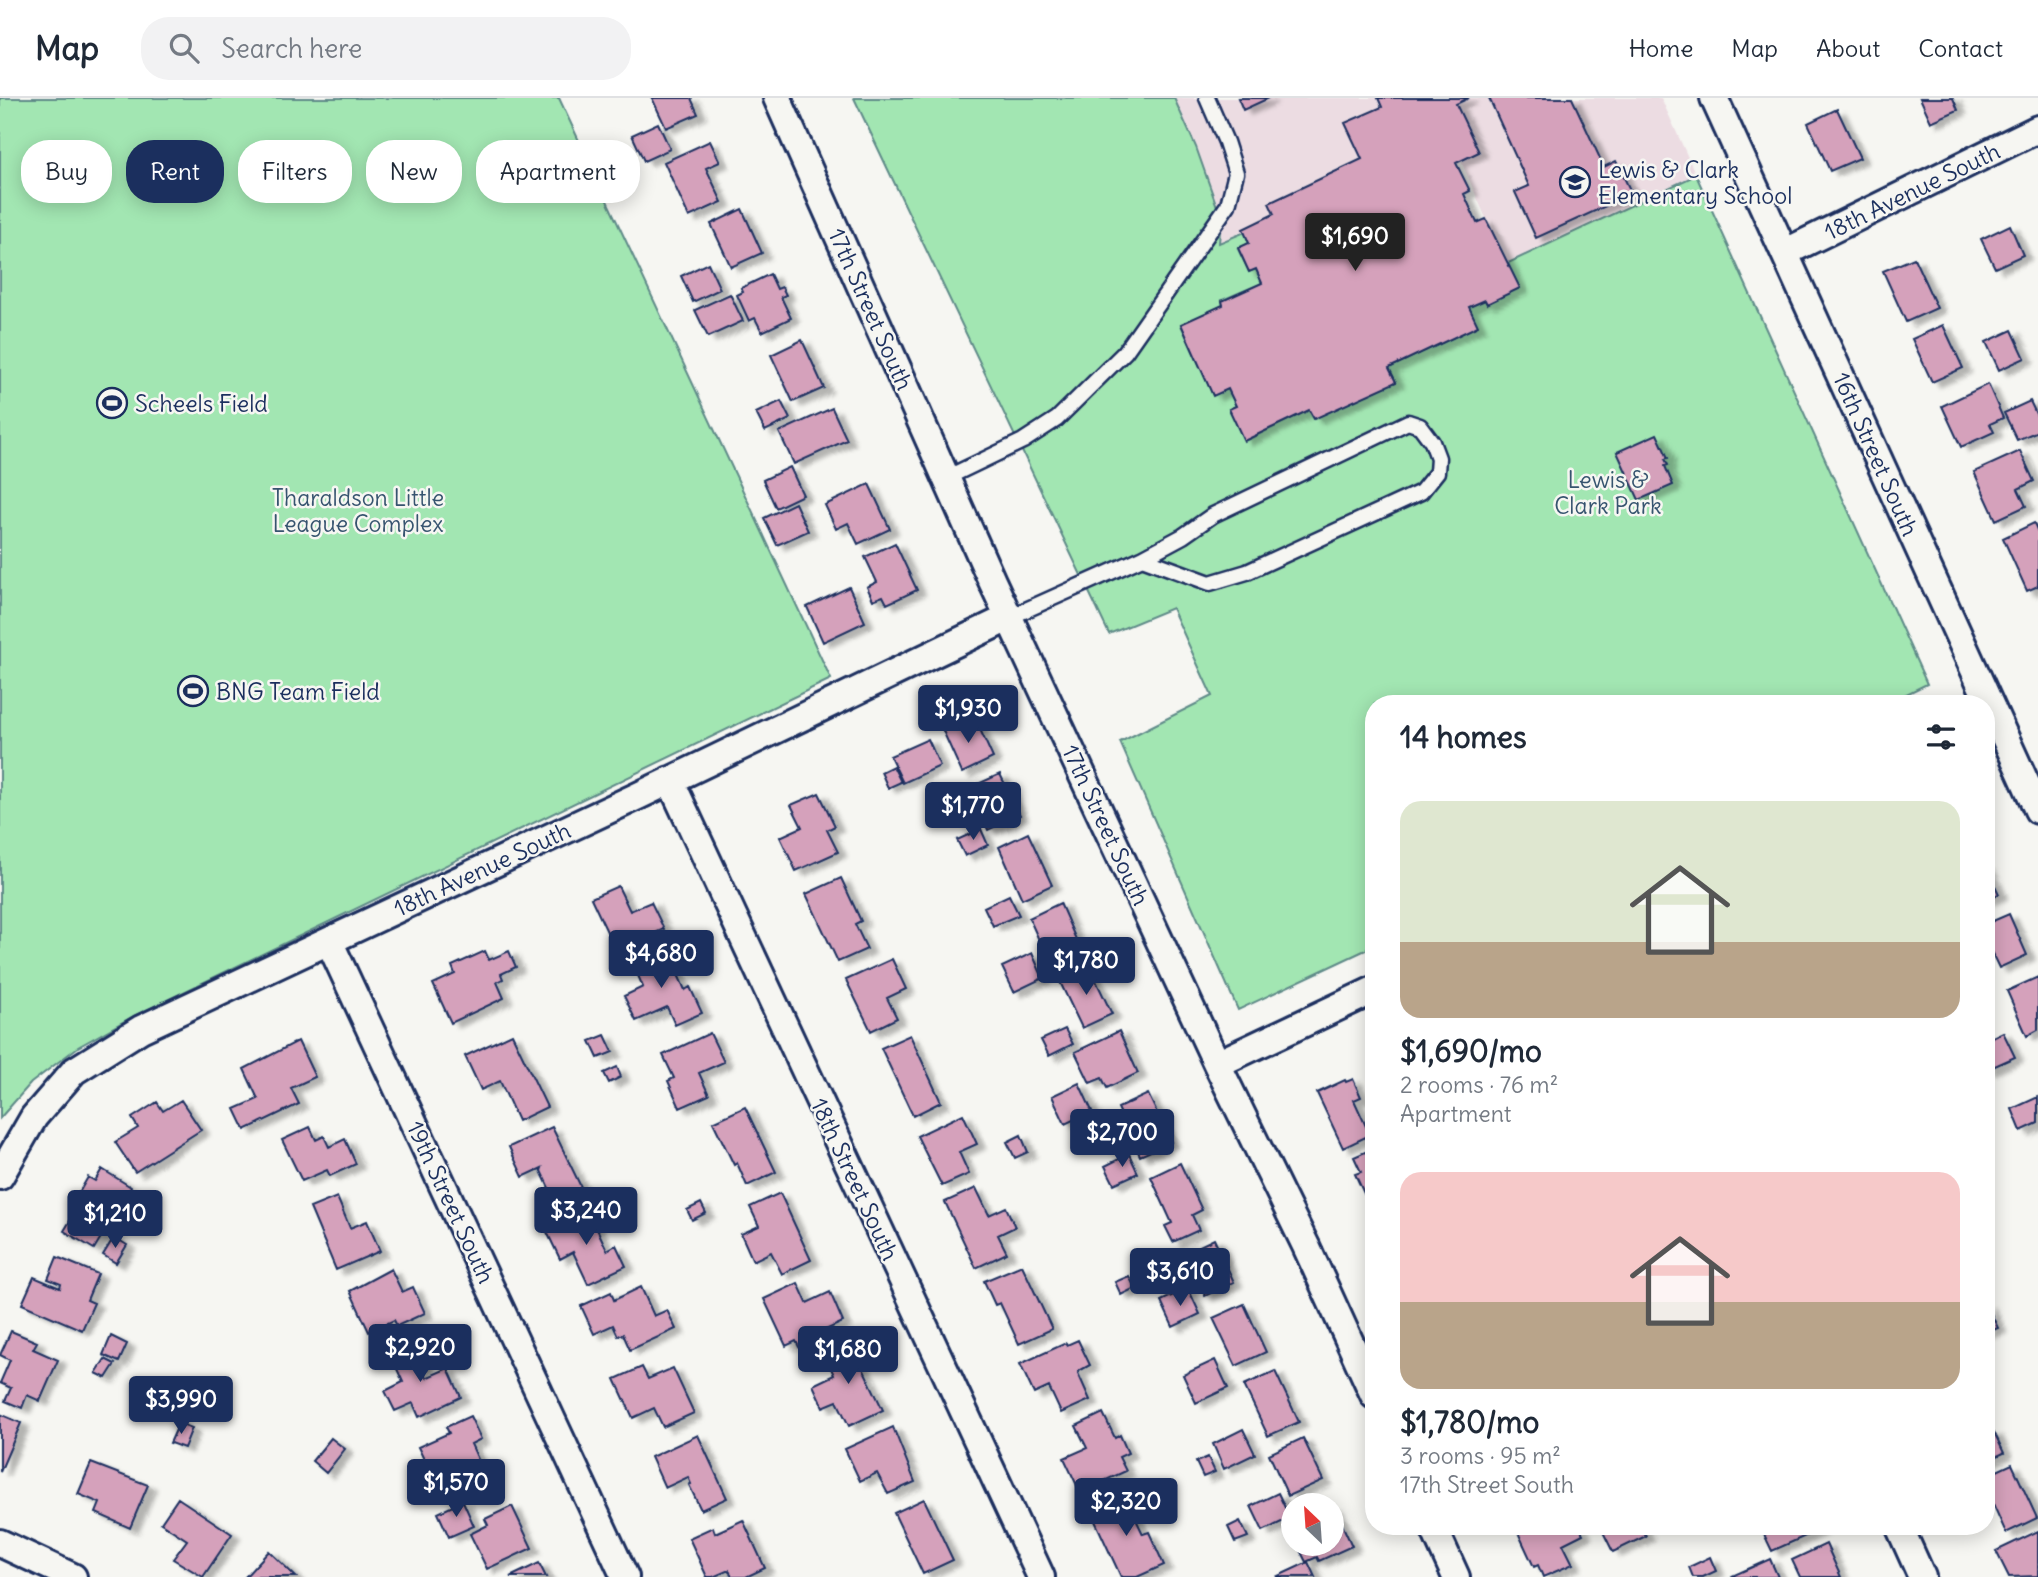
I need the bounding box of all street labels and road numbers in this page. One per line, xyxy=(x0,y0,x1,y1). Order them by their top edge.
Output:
street label: 18th Avenue South xyxy=(1820,136,2004,246)
street label: 17th Street South xyxy=(822,224,920,394)
street label: 16th Street South xyxy=(1827,368,1925,540)
street label: 17th Street South xyxy=(1056,740,1156,910)
street label: 18th Avenue South xyxy=(389,815,575,923)
street label: 18th Street South xyxy=(805,1093,905,1265)
street label: 19th Street South xyxy=(401,1116,501,1288)

